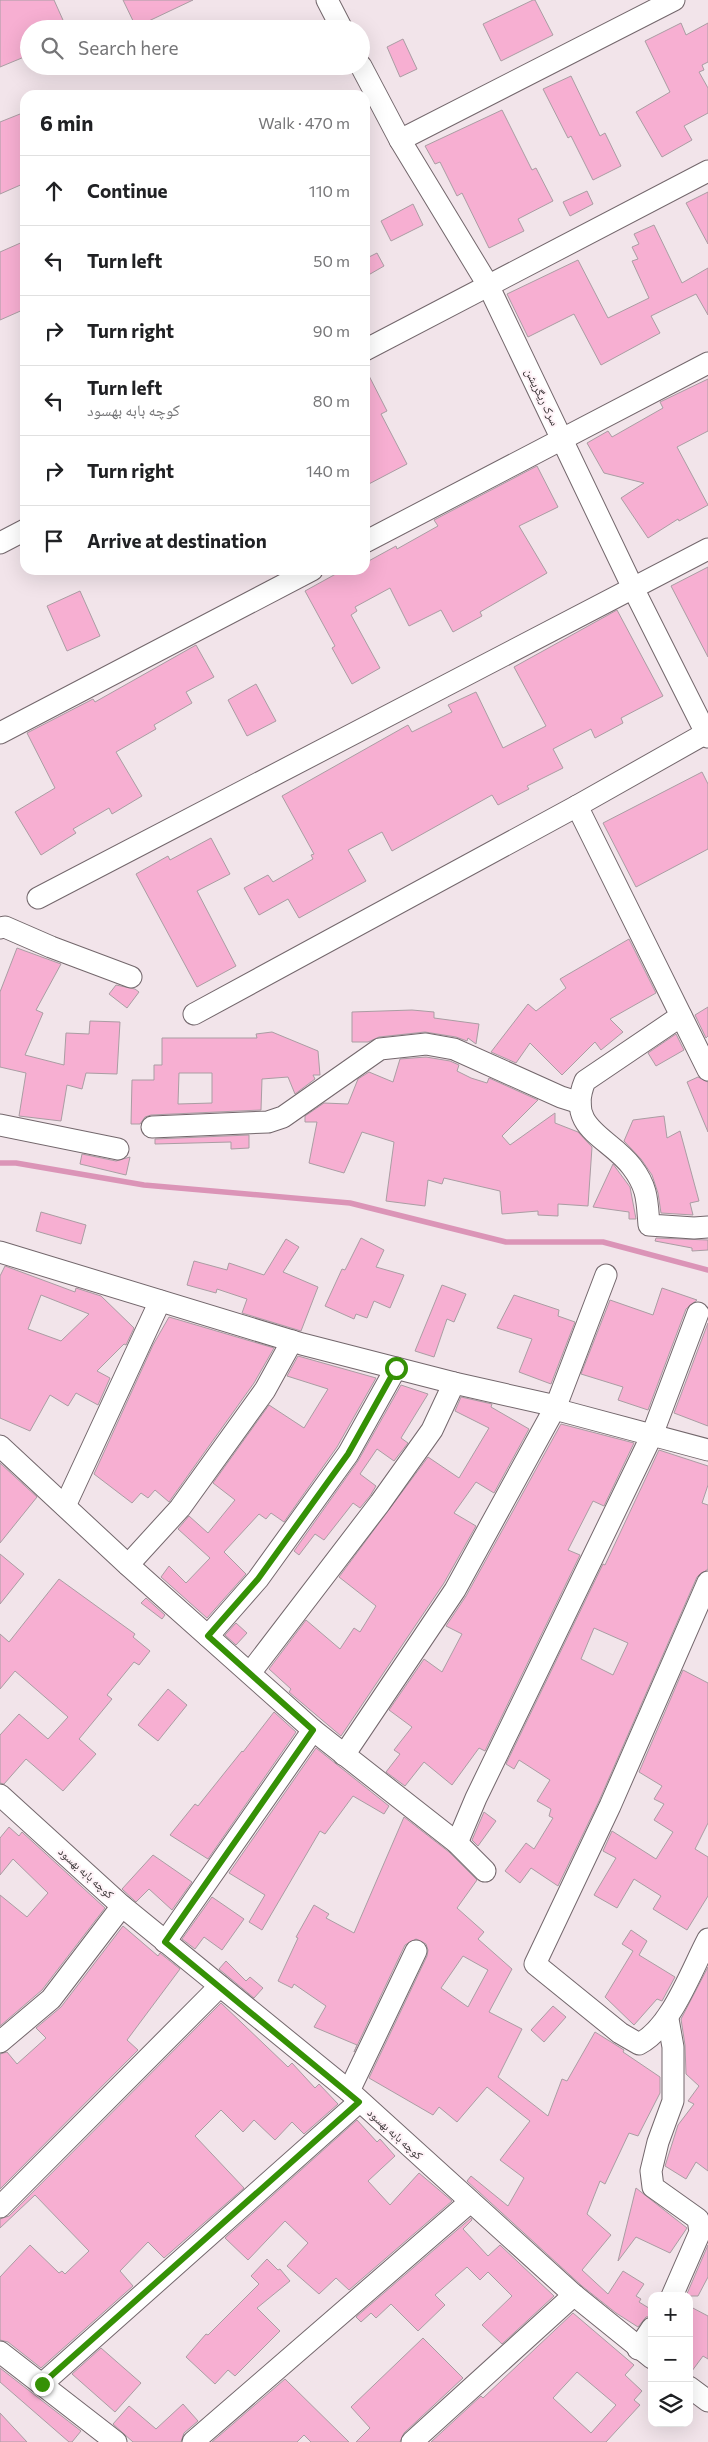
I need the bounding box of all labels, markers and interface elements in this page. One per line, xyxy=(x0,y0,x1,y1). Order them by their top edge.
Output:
search box xyxy=(20,20,370,75)
icon: search xyxy=(38,34,66,62)
text: Search here xyxy=(78,36,178,59)
text: 6 min xyxy=(40,110,93,135)
text: Walk · 470 m xyxy=(258,113,350,132)
icon: ahead xyxy=(40,177,68,205)
text: Continue xyxy=(87,179,167,202)
text: 110 m xyxy=(309,181,350,200)
icon: left xyxy=(40,247,68,275)
text: Turn left xyxy=(87,249,162,272)
text: 50 m xyxy=(313,251,350,270)
icon: right xyxy=(40,317,68,345)
text: Turn right xyxy=(87,319,174,342)
text: 90 m xyxy=(313,321,350,340)
street label: سرک ریگریشن xyxy=(522,366,563,428)
text: Turn left xyxy=(87,376,162,399)
icon: left xyxy=(40,387,68,415)
text: 80 m xyxy=(313,391,350,410)
text: کوچه بابه بهسود xyxy=(87,400,180,419)
icon: right xyxy=(40,457,68,485)
text: Turn right xyxy=(87,459,174,482)
text: 140 m xyxy=(306,461,350,480)
icon: arrive xyxy=(40,527,68,555)
text: Arrive at destination xyxy=(87,529,267,552)
route start xyxy=(385,1357,408,1380)
street label: کوچه بابه بهسود xyxy=(55,1844,117,1902)
street label: کوچه بابه بهسود xyxy=(364,2105,426,2163)
map controls xyxy=(648,2292,693,2427)
button: + xyxy=(648,2292,693,2337)
button: − xyxy=(648,2337,693,2382)
route end xyxy=(31,2373,54,2396)
button: layers xyxy=(648,2382,693,2427)

